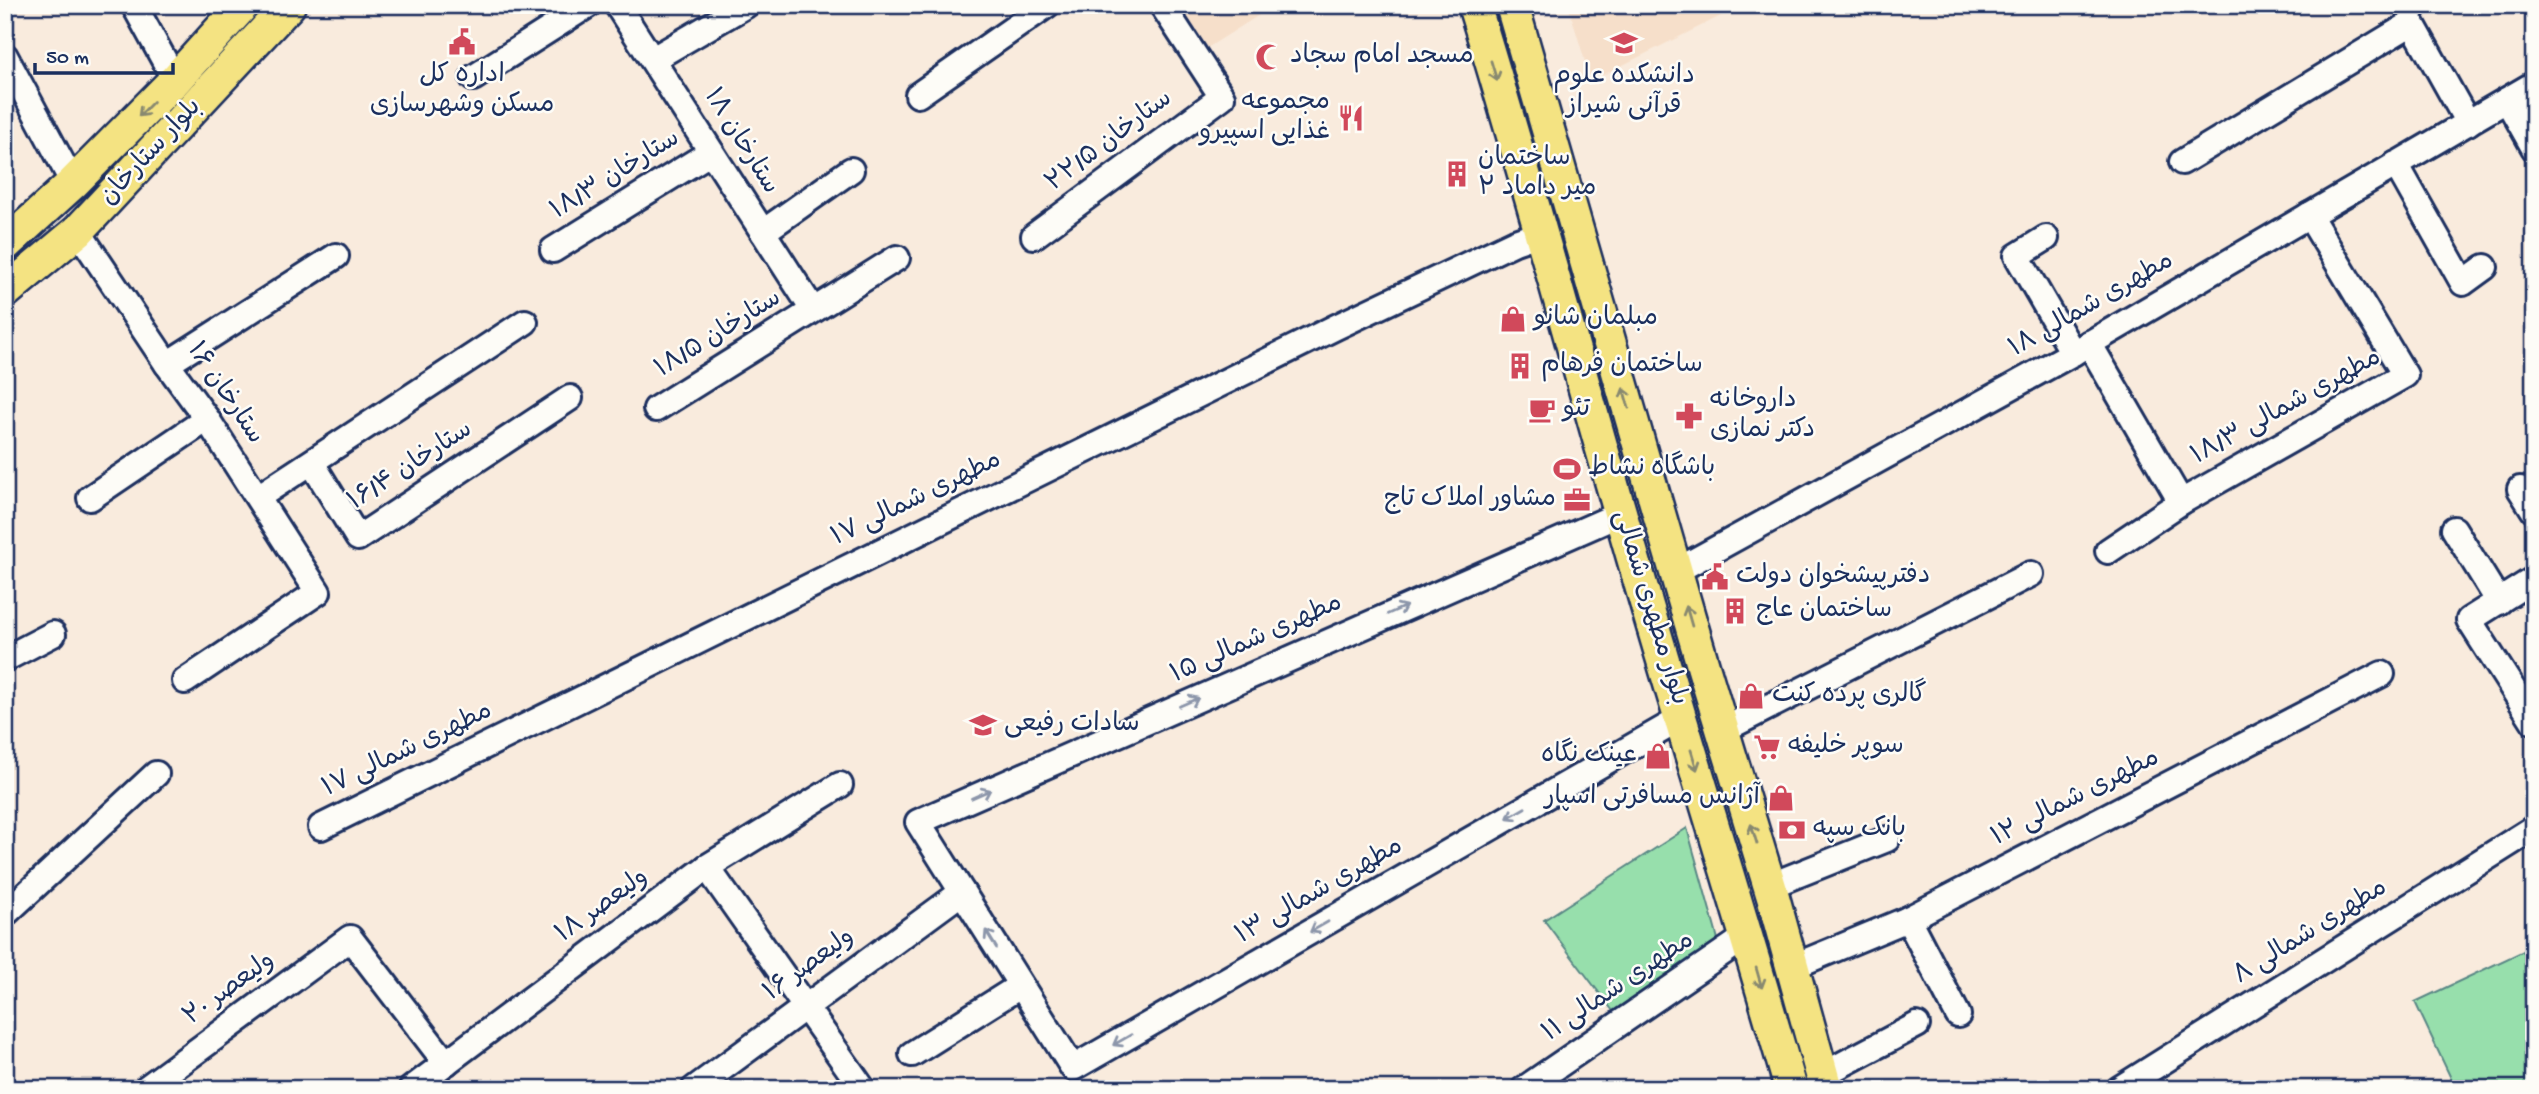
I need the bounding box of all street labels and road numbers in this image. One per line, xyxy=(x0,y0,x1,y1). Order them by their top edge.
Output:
street label: ۱۸ ستارخان xyxy=(695,83,785,201)
street label: ۲۲/۵ ستارخان xyxy=(1041,84,1179,200)
street label: بلوار ستارخان xyxy=(95,93,209,213)
street label: ۱۸/۳ ستارخان xyxy=(546,124,686,228)
street label: ۱۸ مطهری شمالی xyxy=(2004,246,2180,366)
street label: ۱۸/۵ ستارخان xyxy=(650,284,788,386)
street label: ۱۶ ستارخان xyxy=(179,337,269,451)
street label: ۱۸/۳ مطهری شمالی xyxy=(2187,343,2387,473)
street label: ۱۶/۴ ستارخان xyxy=(343,415,479,519)
street label: ۱۷ مطهری شمالی xyxy=(827,446,1007,554)
street label: بلوار مطهرى شمالى xyxy=(1605,507,1693,709)
street label: ۱۵ مطهری شمالی xyxy=(1166,588,1348,692)
street label: ۱۷ مطهری شمالی xyxy=(318,697,498,805)
street label: ۱۲ مطهری شمالی xyxy=(1987,743,2165,855)
street label: ۱۳ مطهری شمالی xyxy=(1231,832,1409,952)
street label: ۱۸ ولیعصر xyxy=(551,863,655,951)
street label: ۸ مطهری شمالی xyxy=(2228,873,2394,993)
street label: ۱۶ ولیعصر xyxy=(759,923,861,1009)
street label: ۱۱ مطهری شمالی xyxy=(1537,926,1701,1050)
street label: ۲۰ ولیعصر xyxy=(178,946,282,1034)

